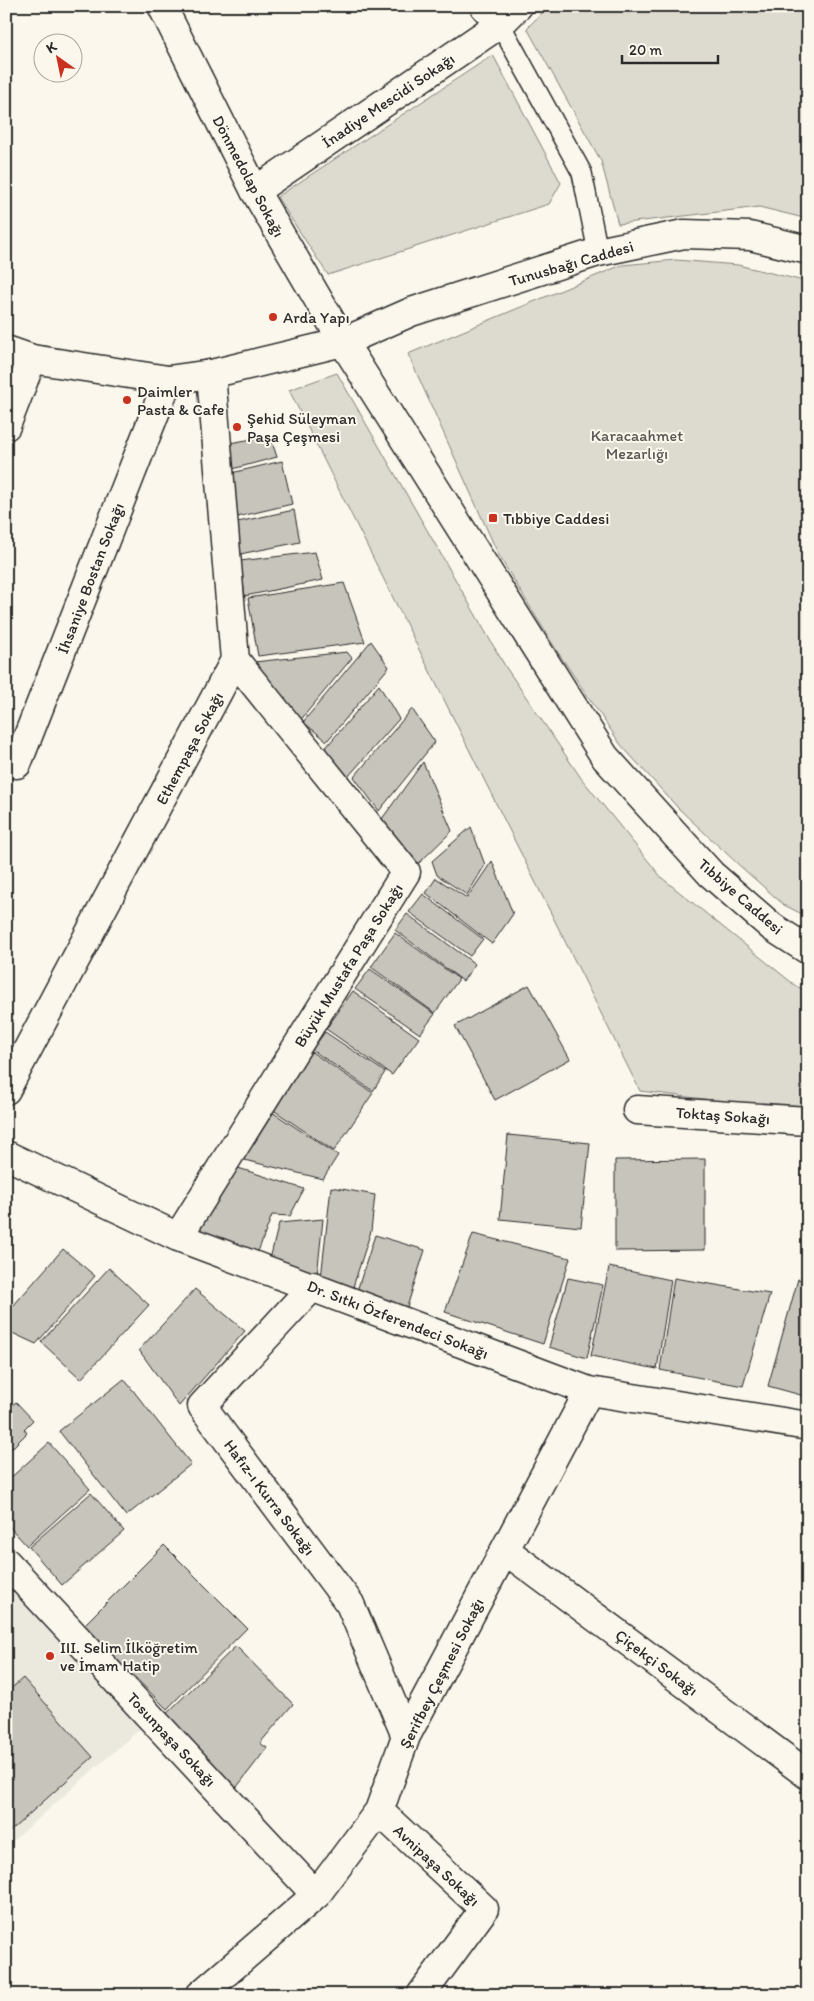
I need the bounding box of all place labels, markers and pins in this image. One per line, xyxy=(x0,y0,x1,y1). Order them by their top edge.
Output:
place label: Arda Yapı xyxy=(283,308,350,327)
marker: Arda Yapı xyxy=(267,311,279,323)
place label: Daimler Pasta & Cafe xyxy=(137,382,224,419)
marker: Daimler Pasta & Cafe xyxy=(121,394,133,406)
place label: Şehid Süleyman Paşa Çeşmesi xyxy=(247,409,356,446)
marker: Şehid Süleyman Paşa Çeşmesi xyxy=(231,421,243,433)
place label: Tıbbiye Caddesi xyxy=(503,509,609,528)
marker: Tıbbiye Caddesi xyxy=(487,512,499,524)
place label: III. Selim İlköğretim ve İmam Hatip xyxy=(60,1638,198,1675)
marker: III. Selim İlköğretim ve İmam Hatip xyxy=(44,1650,56,1662)

